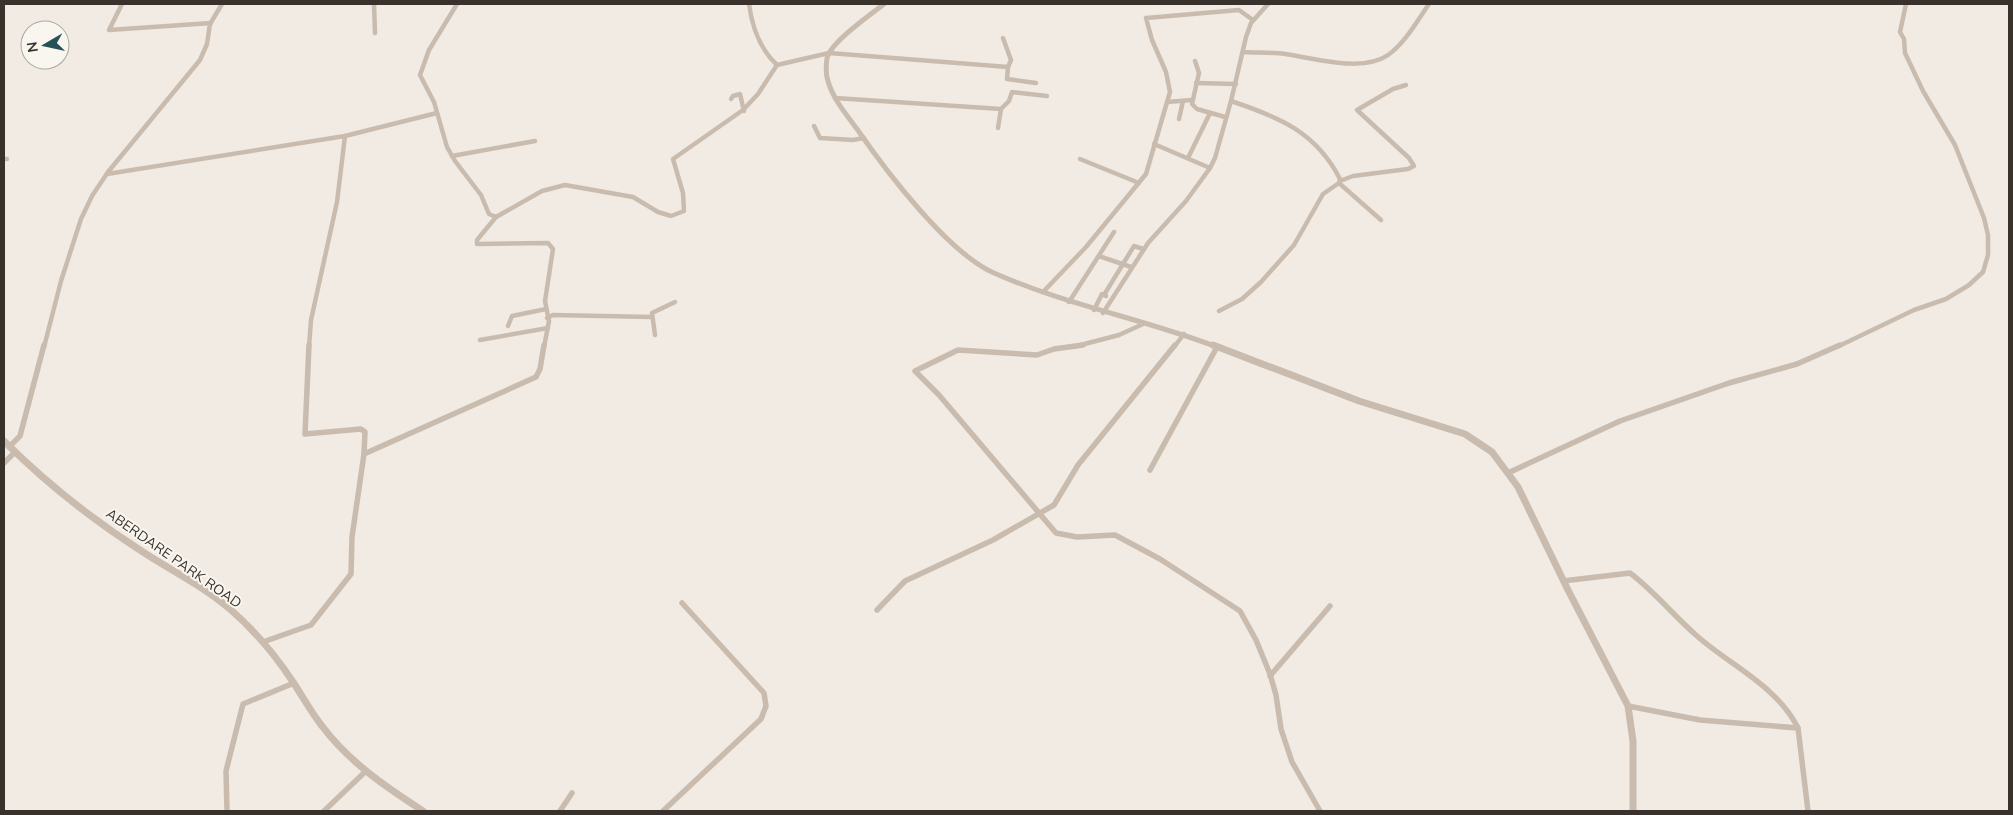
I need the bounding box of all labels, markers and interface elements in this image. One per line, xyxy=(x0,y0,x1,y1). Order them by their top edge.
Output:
north arrow xyxy=(20,20,70,70)
text: N xyxy=(22,40,42,54)
street label: ABERDARE PARK ROAD xyxy=(103,504,245,612)

